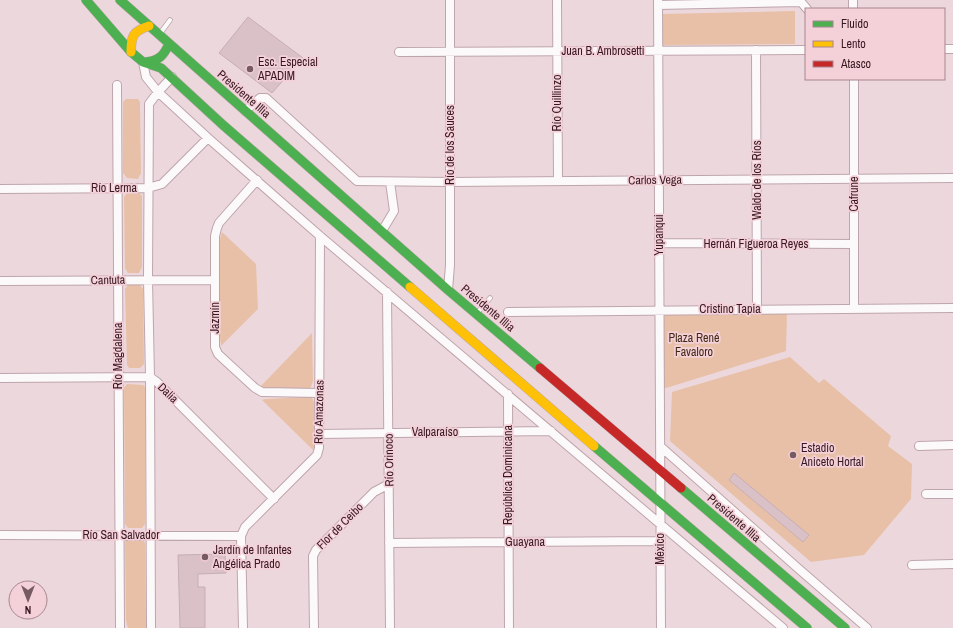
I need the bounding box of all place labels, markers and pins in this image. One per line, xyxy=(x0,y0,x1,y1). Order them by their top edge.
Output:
place label: Esc. Especial APADIM xyxy=(257,54,318,84)
marker: Esc. Especial APADIM xyxy=(245,64,255,74)
place label: Estadio Aniceto Hortal xyxy=(800,440,863,470)
marker: Estadio Aniceto Hortal xyxy=(788,450,798,460)
place label: Jardín de Infantes Angélica Prado xyxy=(212,542,292,572)
marker: Jardín de Infantes Angélica Prado xyxy=(200,552,210,562)

